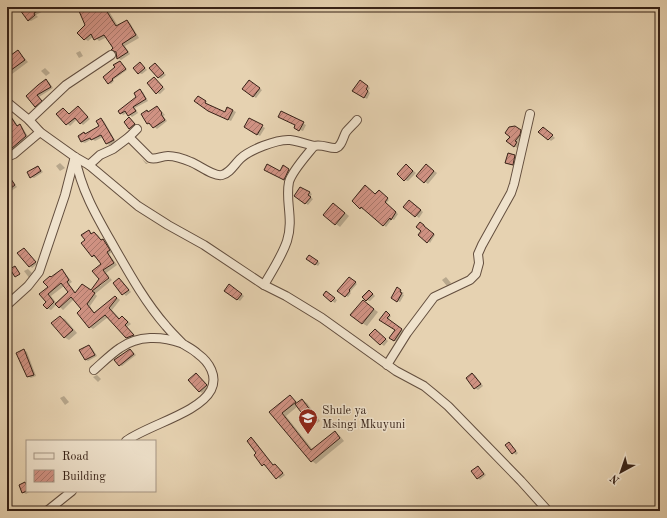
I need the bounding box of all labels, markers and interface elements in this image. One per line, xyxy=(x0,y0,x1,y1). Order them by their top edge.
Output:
place label: Shule ya Msingi Mkuyuni xyxy=(322,405,405,431)
school or university icon: Shule ya Msingi Mkuyuni xyxy=(297,407,319,435)
legend xyxy=(26,440,156,492)
text: Road xyxy=(62,451,89,463)
north arrow xyxy=(601,452,641,492)
text: Building xyxy=(62,471,106,483)
text: N xyxy=(608,471,622,485)

